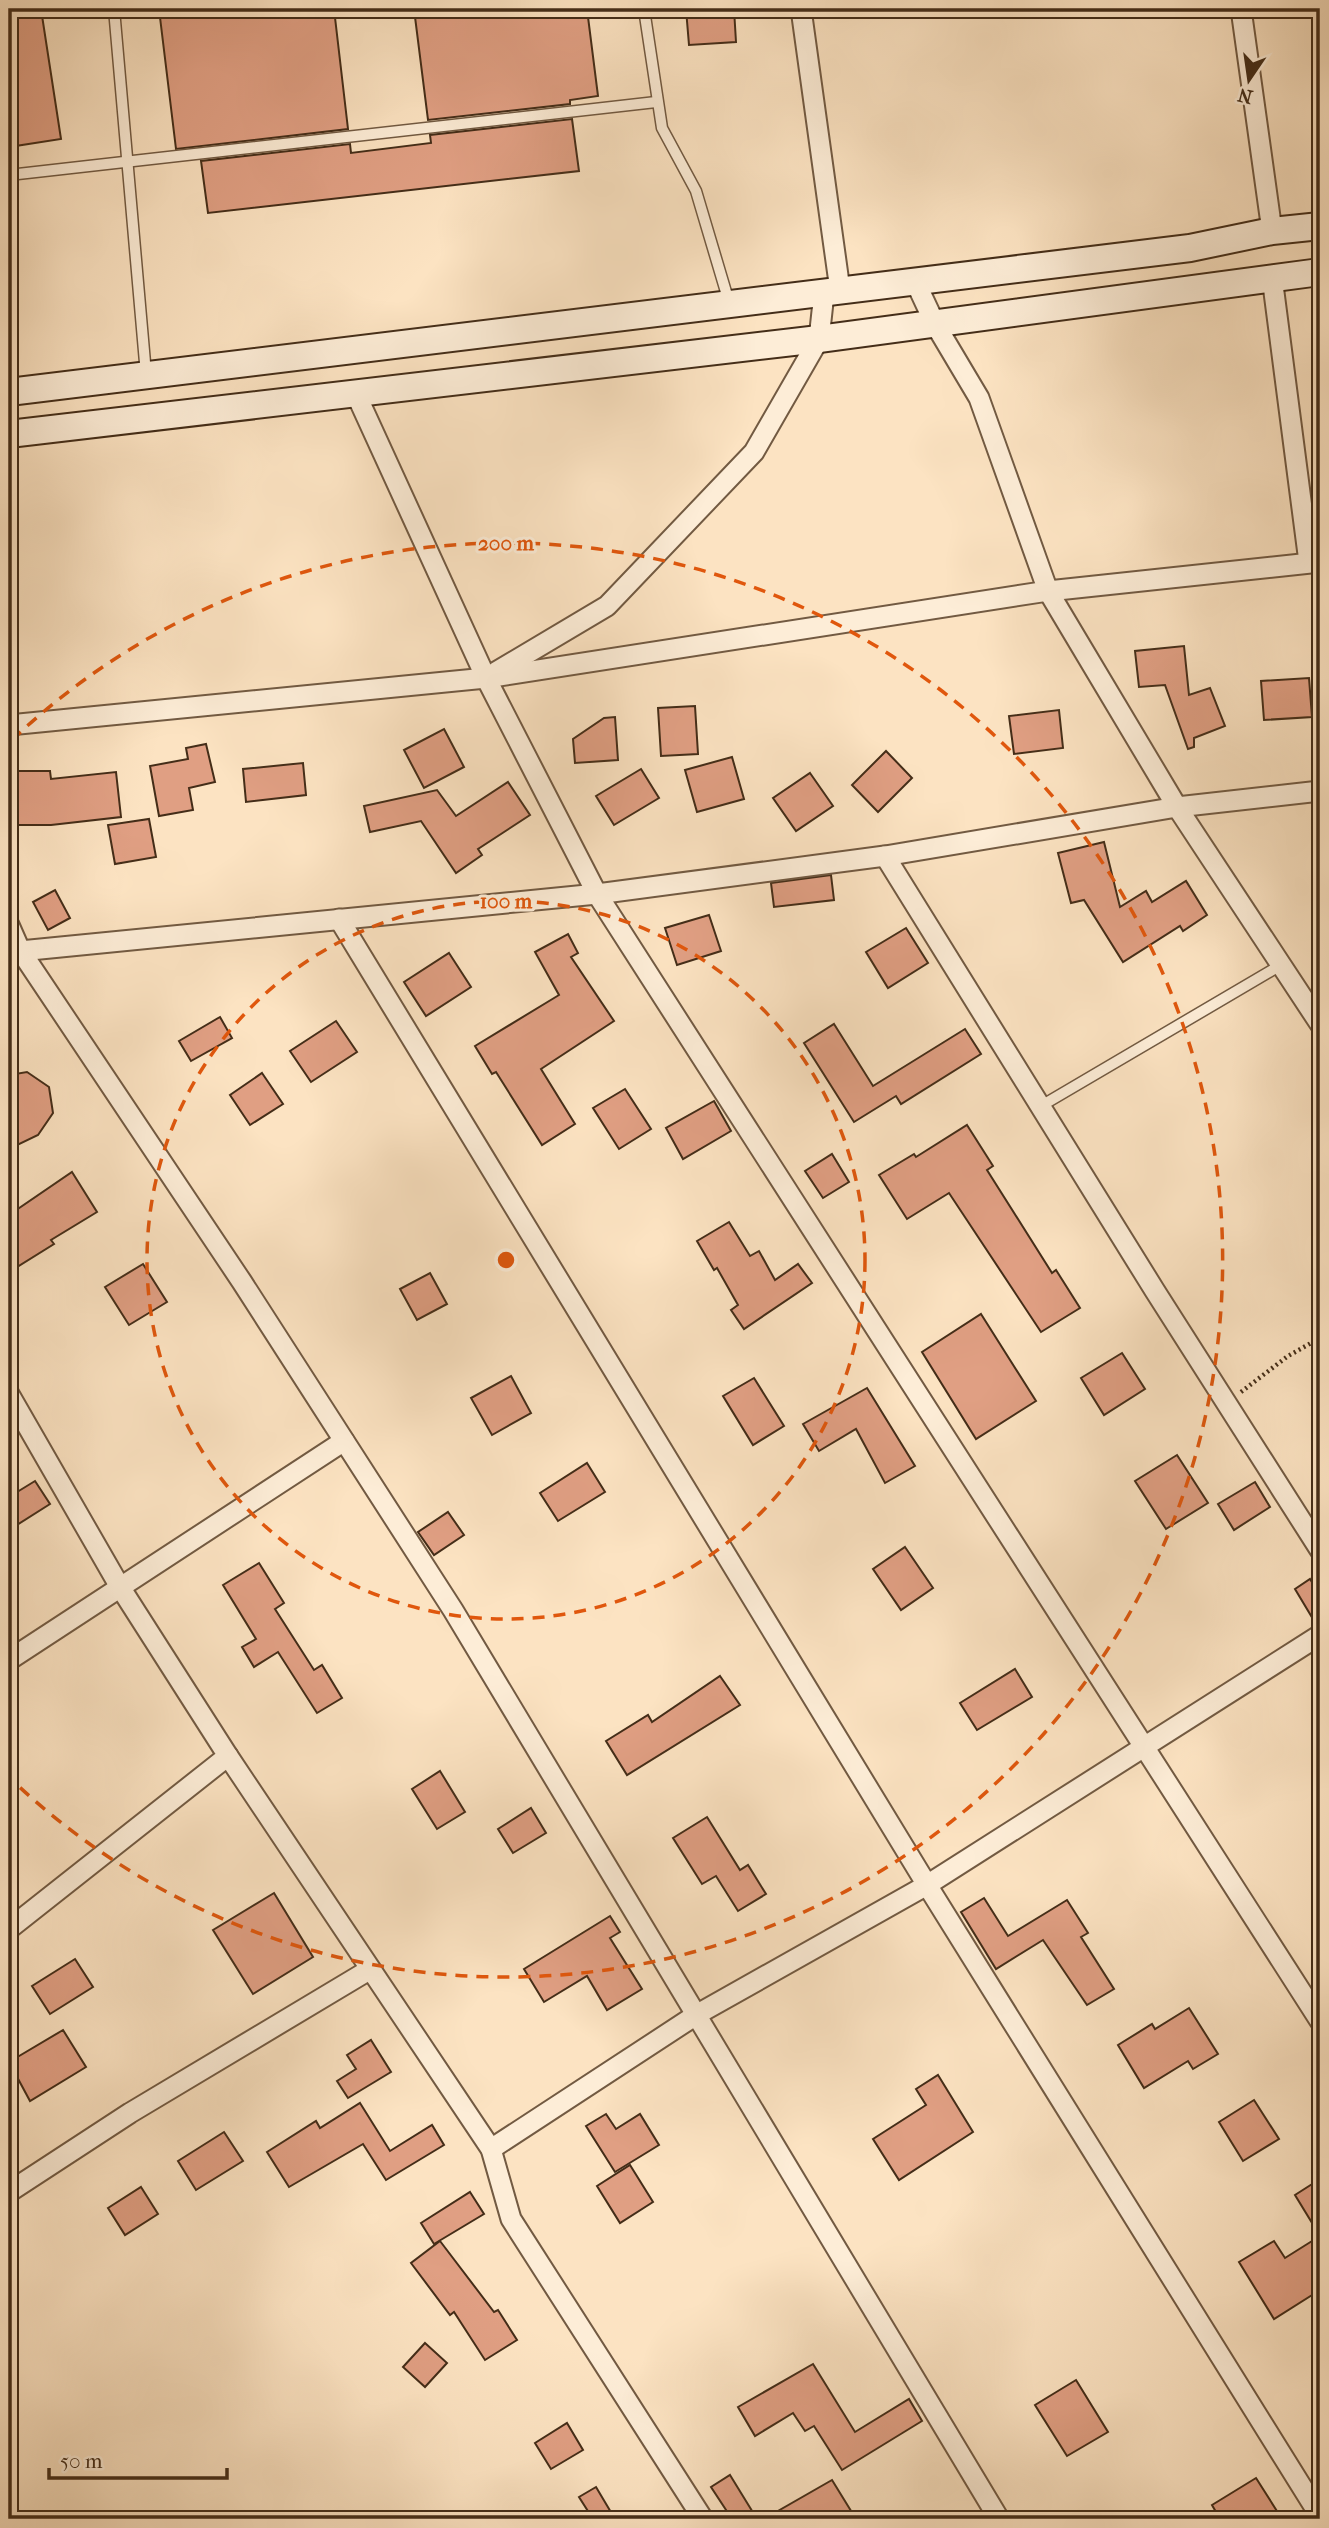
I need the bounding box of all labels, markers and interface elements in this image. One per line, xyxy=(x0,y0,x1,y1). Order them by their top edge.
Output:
north arrow xyxy=(1214,46,1284,116)
text: N xyxy=(1235,83,1255,108)
text: 200 m xyxy=(478,531,535,555)
text: 100 m xyxy=(480,889,533,913)
centre of rings xyxy=(494,1248,518,1272)
scale bar xyxy=(49,2437,228,2481)
text: 50 m xyxy=(60,2449,103,2473)

